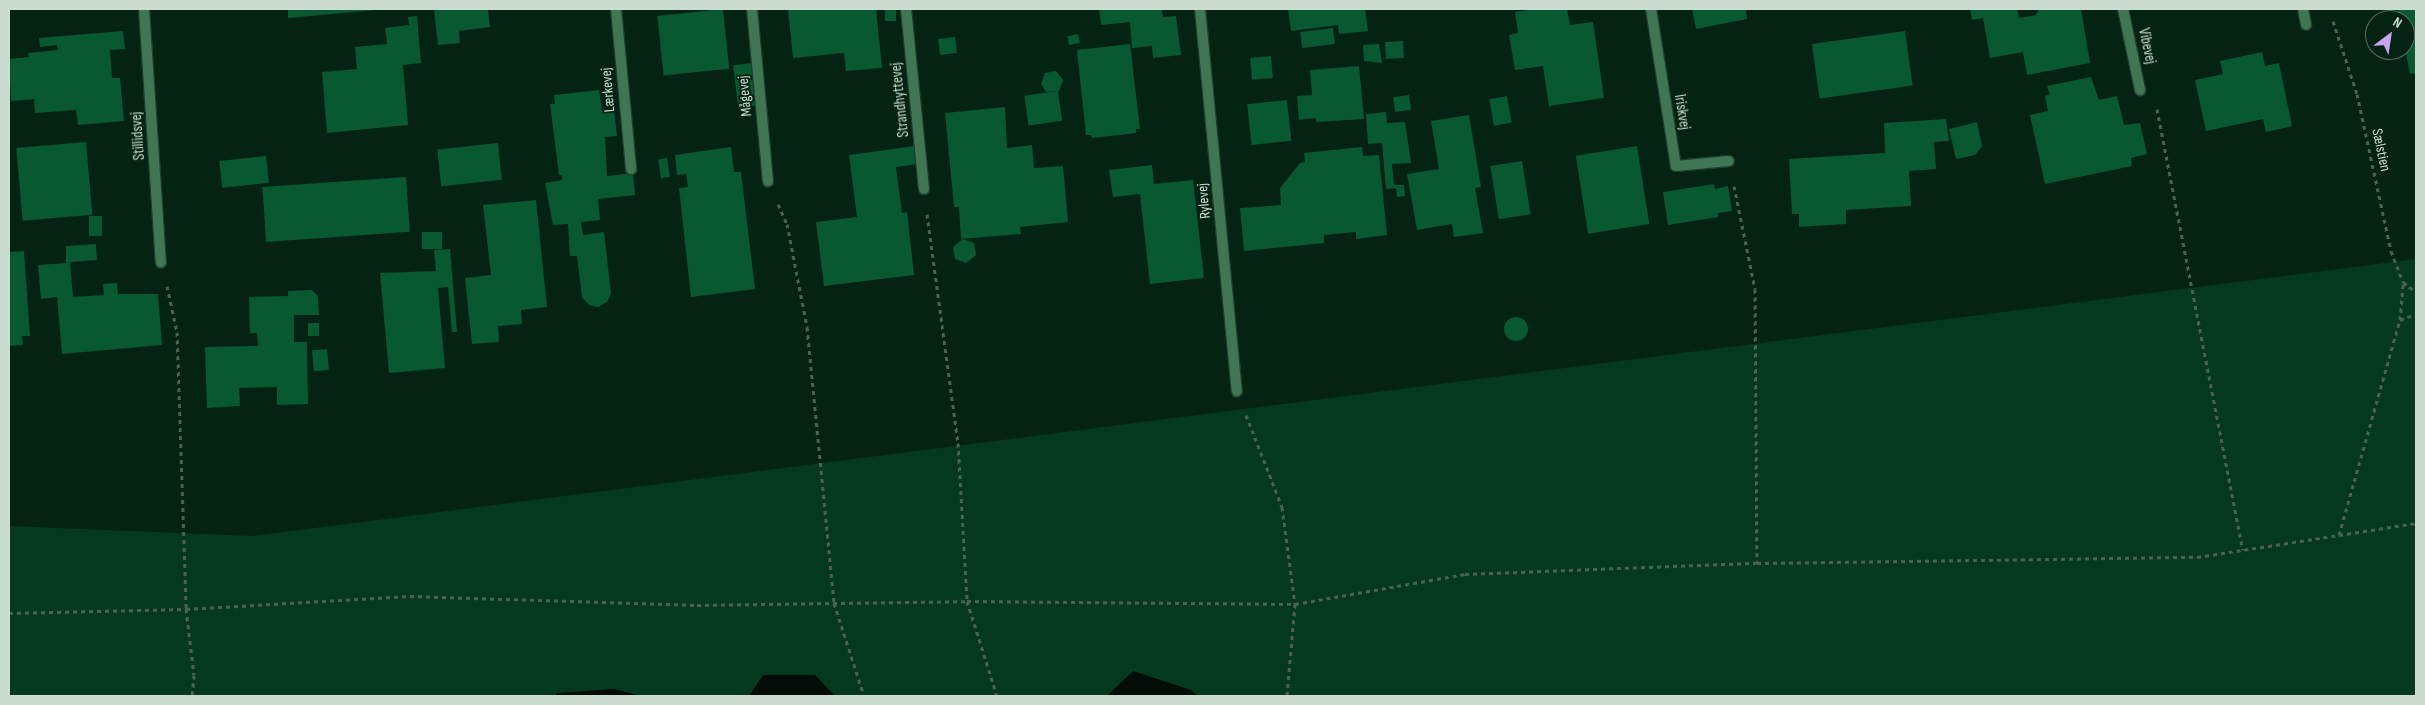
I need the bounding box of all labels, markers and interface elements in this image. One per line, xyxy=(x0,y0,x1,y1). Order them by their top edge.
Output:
north arrow xyxy=(2365,10,2415,60)
text: N xyxy=(2390,13,2405,32)
street label: Vibevej xyxy=(2134,26,2160,66)
street label: Strandhyttevej xyxy=(887,62,913,138)
street label: Lærkevej xyxy=(597,67,619,113)
street label: Mågevej xyxy=(734,75,756,117)
street label: Iriskvej xyxy=(1670,93,1694,131)
street label: Stillidsvej xyxy=(127,111,149,161)
street label: Sælstien xyxy=(2368,127,2394,173)
street label: Rylevej xyxy=(1193,182,1215,220)

